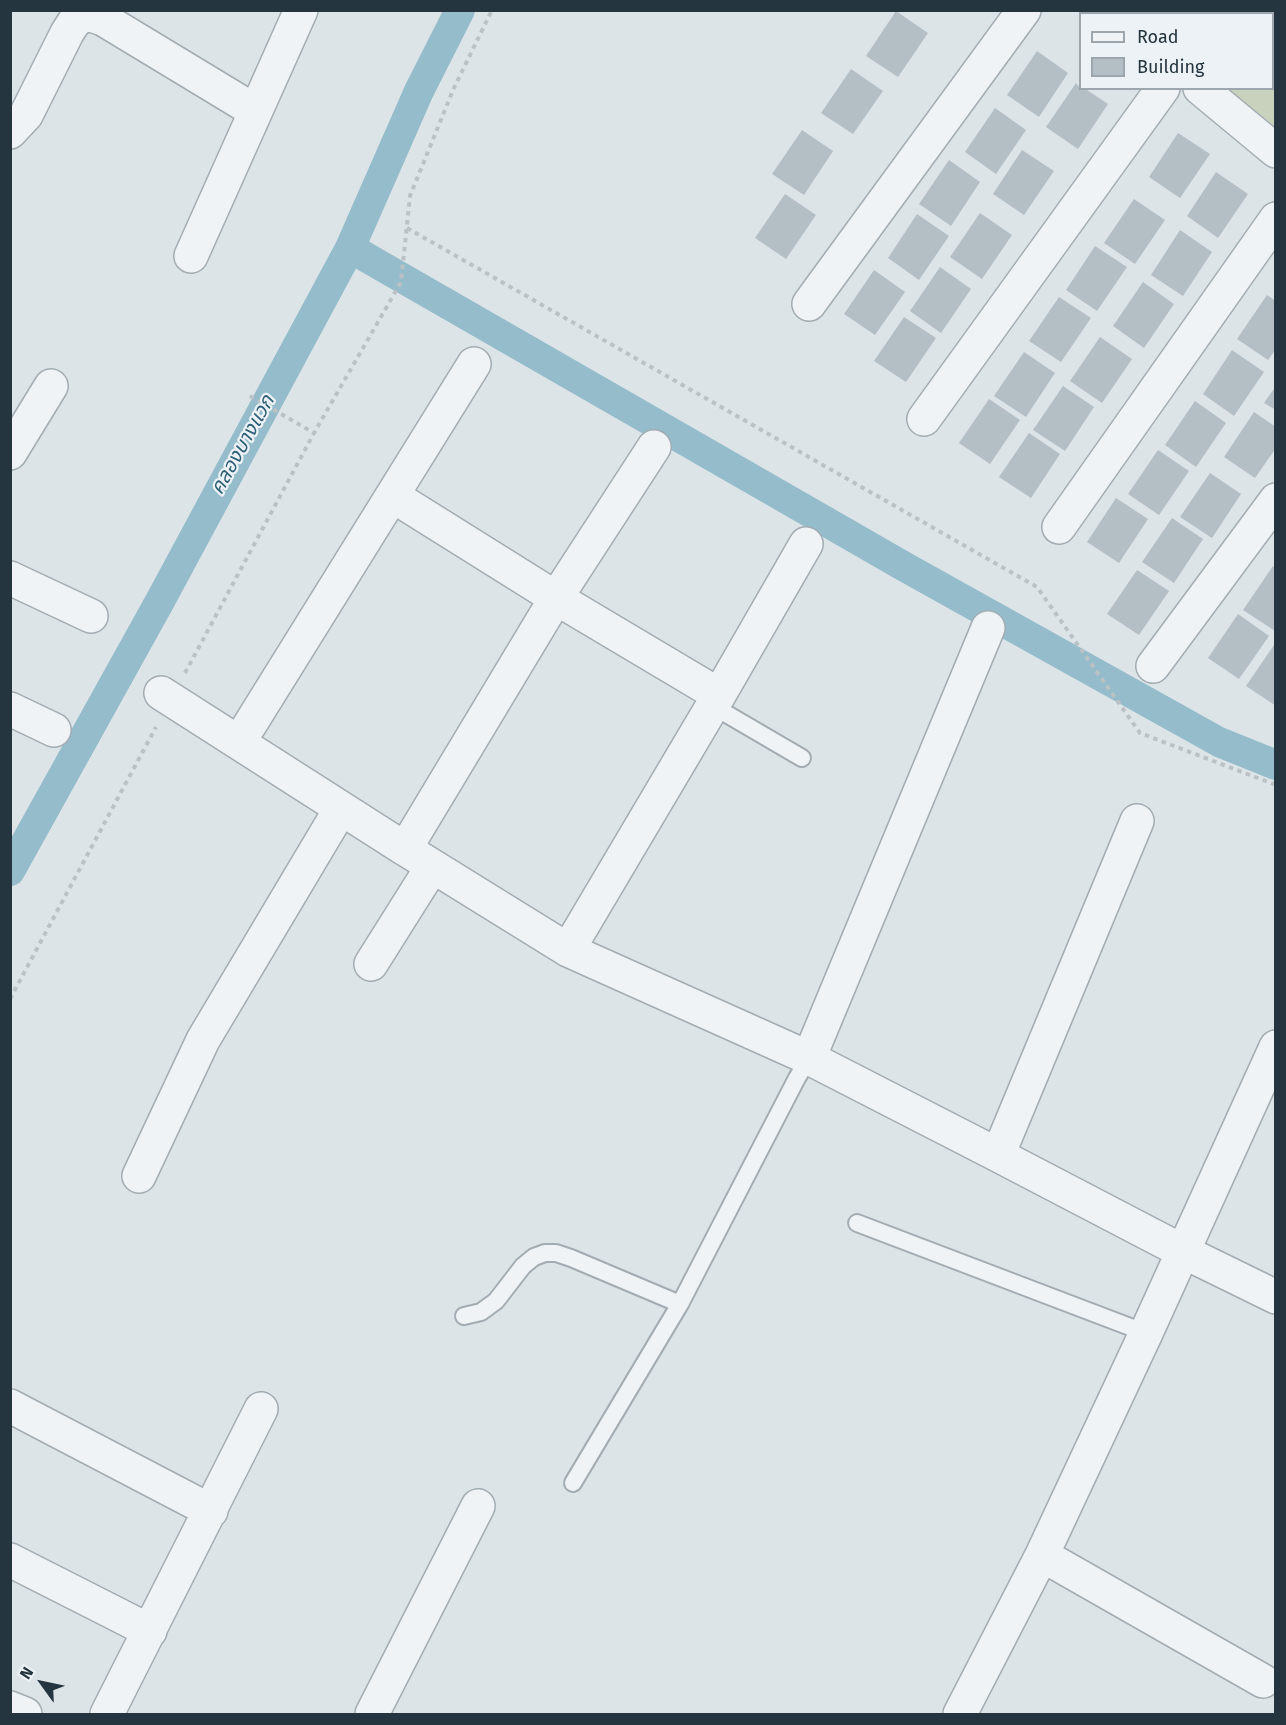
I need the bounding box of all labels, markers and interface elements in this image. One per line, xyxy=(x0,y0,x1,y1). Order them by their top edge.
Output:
legend xyxy=(1079,12,1274,90)
text: Road xyxy=(1137,26,1179,48)
text: Building xyxy=(1137,56,1204,78)
water label: คลองบางแวก xyxy=(206,391,280,499)
north arrow xyxy=(12,1653,72,1713)
text: N xyxy=(16,1663,37,1683)

